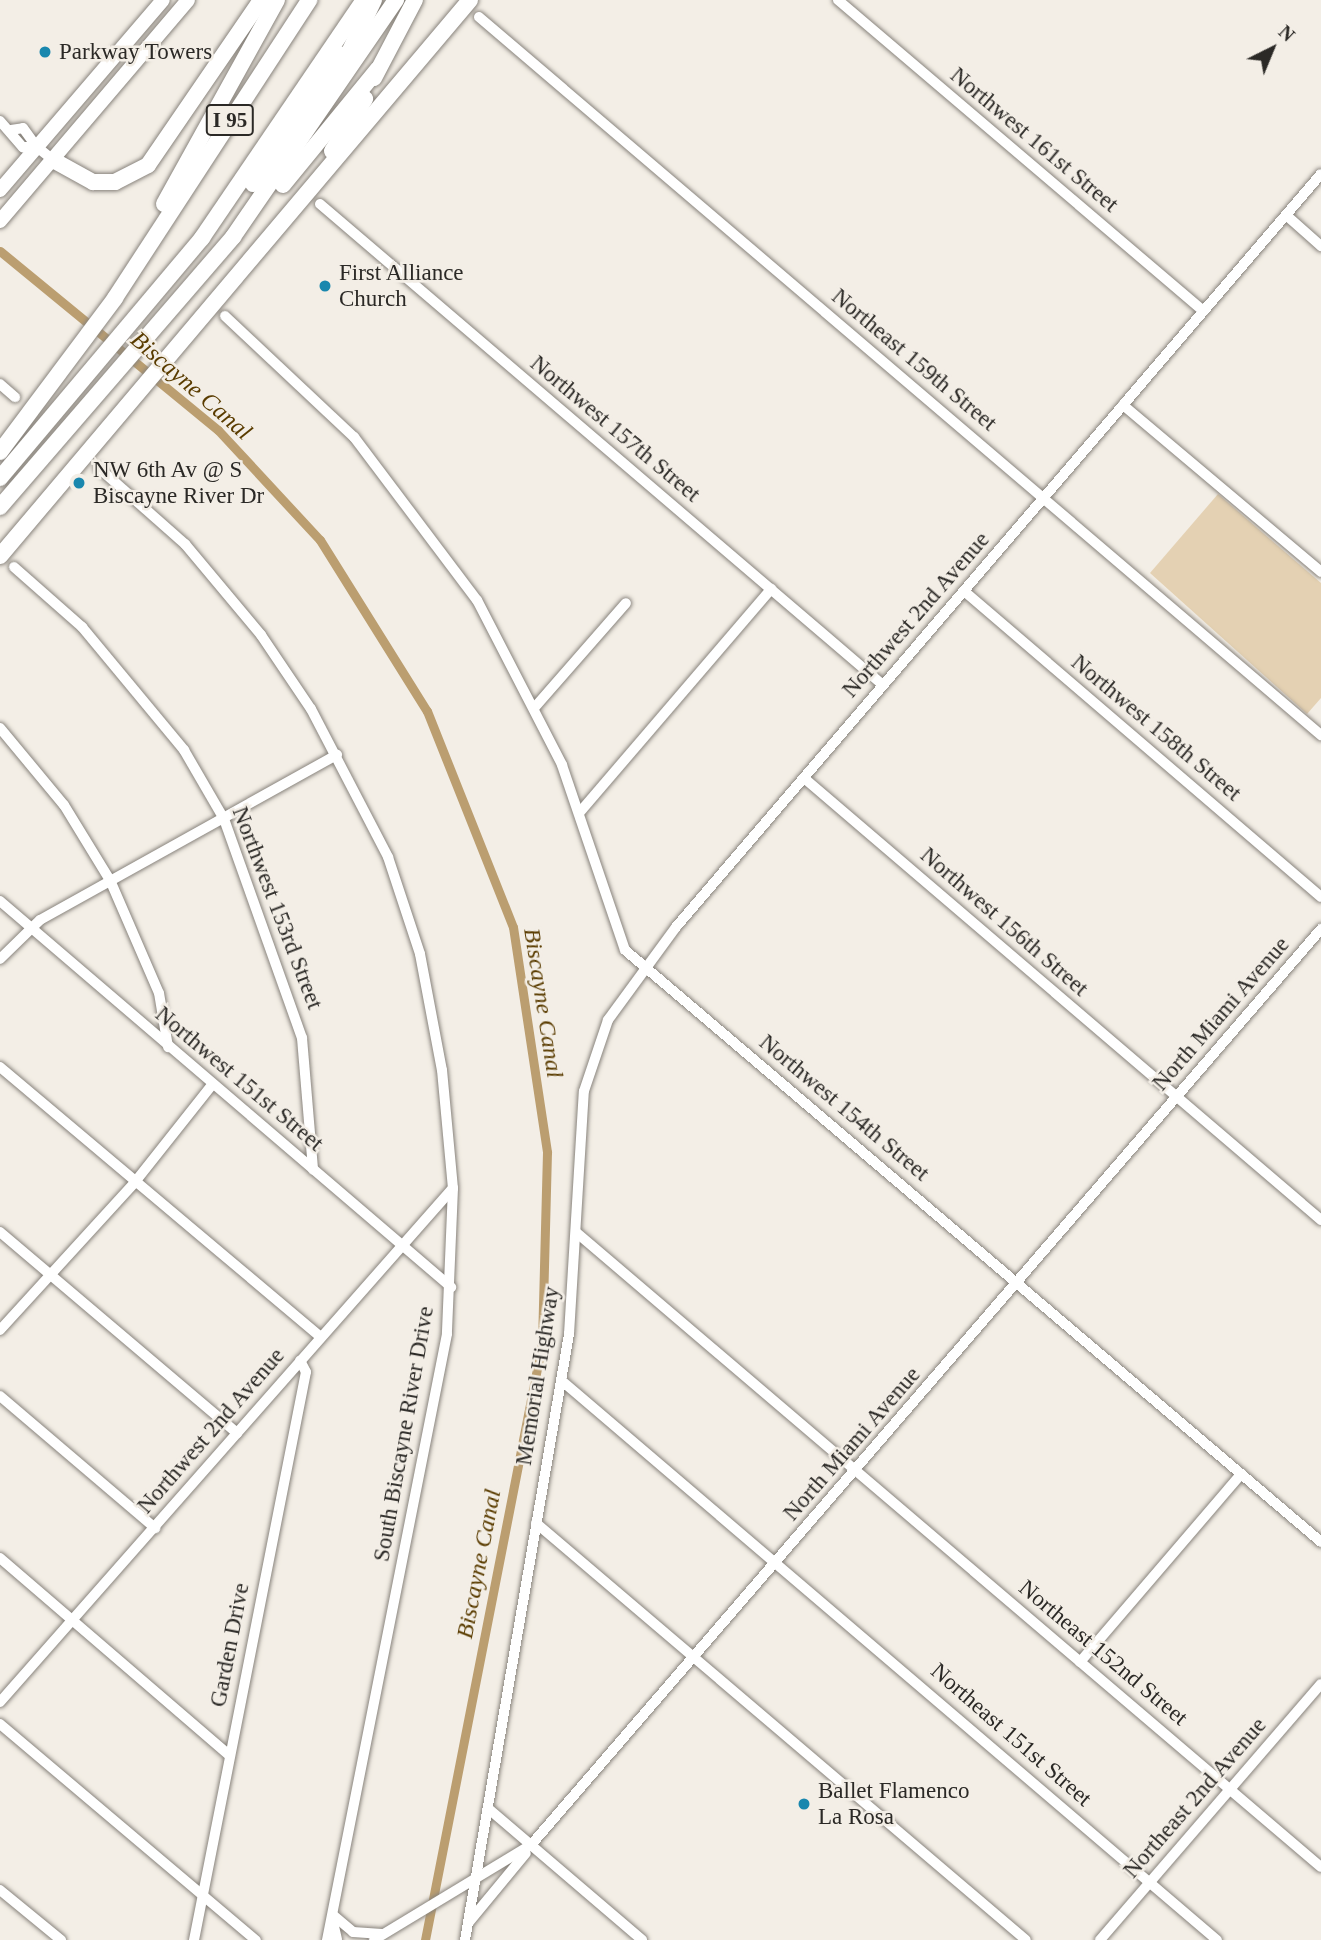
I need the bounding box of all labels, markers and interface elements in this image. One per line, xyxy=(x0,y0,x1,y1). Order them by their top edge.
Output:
north arrow xyxy=(1237,14,1307,84)
text: N xyxy=(1274,21,1299,46)
place label: Parkway Towers xyxy=(59,38,213,66)
marker: Parkway Towers xyxy=(37,44,53,60)
street label: Northwest 161st Street xyxy=(944,62,1124,218)
road number: I 95 xyxy=(205,102,254,138)
place label: First Alliance Church xyxy=(339,259,465,313)
marker: First Alliance Church xyxy=(317,278,333,294)
street label: Northeast 159th Street xyxy=(826,283,1002,437)
water label: Biscayne Canal xyxy=(124,326,258,446)
street label: Northwest 157th Street xyxy=(524,350,706,508)
place label: NW 6th Av @ S Biscayne River Dr xyxy=(93,456,264,510)
marker: NW 6th Av @ S Biscayne River Dr xyxy=(71,475,87,491)
street label: Northwest 2nd Avenue xyxy=(836,526,996,704)
street label: Northwest 158th Street xyxy=(1065,649,1247,807)
street label: Northwest 153rd Street xyxy=(226,803,328,1013)
street label: Northwest 156th Street xyxy=(914,842,1094,1002)
water label: Biscayne Canal xyxy=(517,926,569,1080)
street label: North Miami Avenue xyxy=(1146,931,1296,1097)
street label: Northwest 151st Street xyxy=(149,1001,329,1157)
street label: Northwest 154th Street xyxy=(753,1029,935,1187)
street label: Memorial Highway xyxy=(510,1285,566,1467)
street label: South Biscayne River Drive xyxy=(368,1304,440,1564)
street label: Northwest 2nd Avenue xyxy=(131,1342,291,1520)
street label: North Miami Avenue xyxy=(777,1361,927,1527)
water label: Biscayne Canal xyxy=(450,1487,508,1641)
street label: Northeast 152nd Street xyxy=(1013,1574,1193,1732)
street label: Garden Drive xyxy=(204,1581,256,1709)
street label: Northeast 151st Street xyxy=(925,1658,1097,1812)
street label: Northeast 2nd Avenue xyxy=(1117,1711,1273,1885)
place label: Ballet Flamenco La Rosa xyxy=(818,1777,969,1831)
marker: Ballet Flamenco La Rosa xyxy=(796,1796,812,1812)

